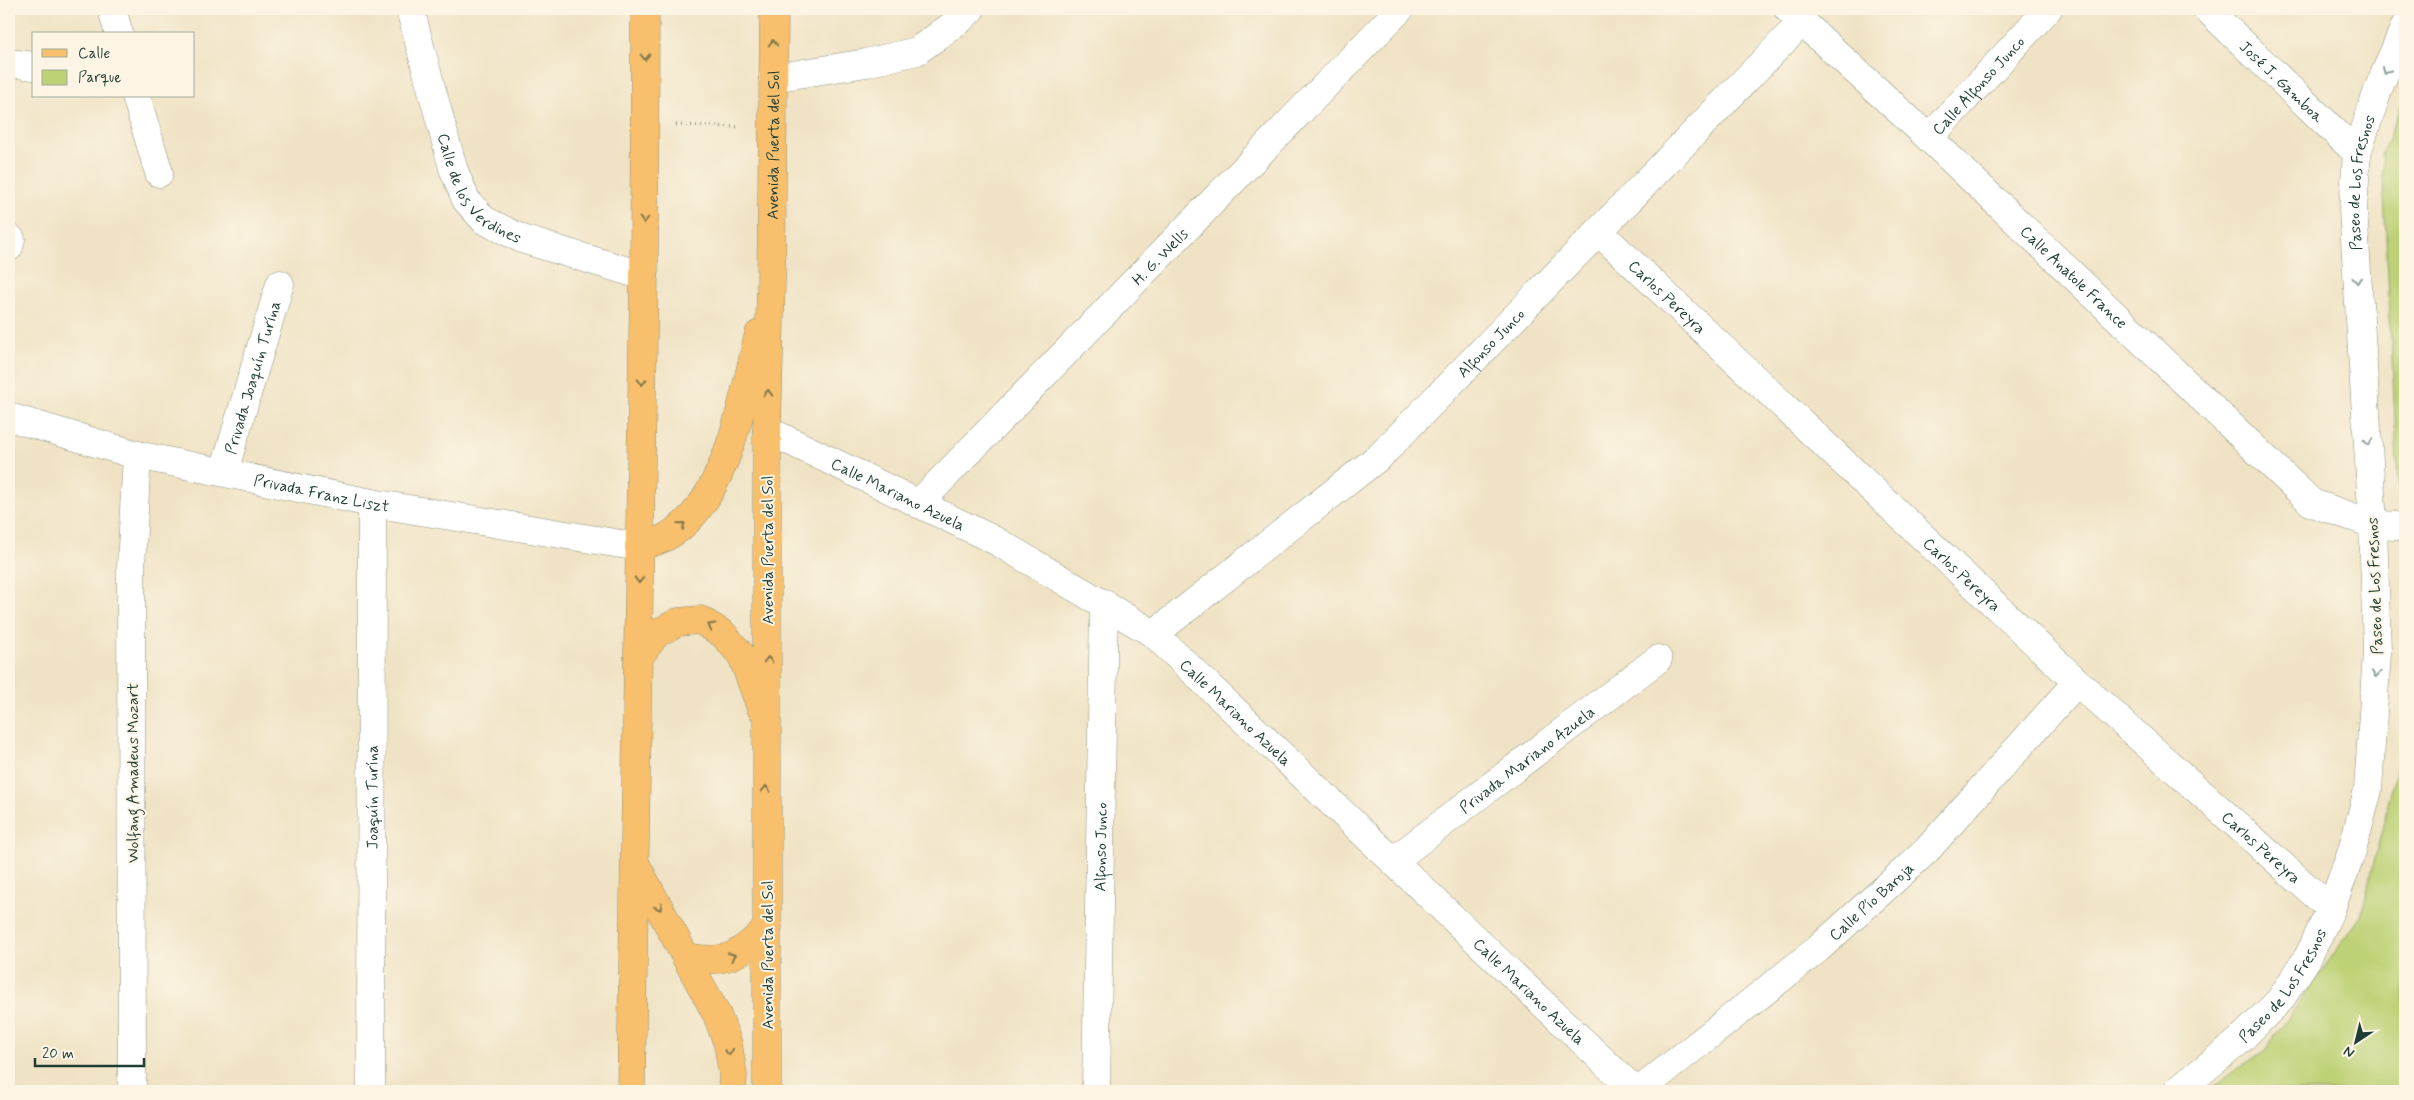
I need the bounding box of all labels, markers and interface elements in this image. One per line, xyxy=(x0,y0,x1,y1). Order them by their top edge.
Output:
legend xyxy=(32,32,195,98)
street label: Calle Alfonso Junco xyxy=(1928,32,2030,140)
street label: José J. Gamboa xyxy=(2234,37,2328,128)
one-way arrow xyxy=(768,39,778,46)
text: Calle xyxy=(78,44,110,64)
one-way arrow xyxy=(640,54,650,62)
one-way arrow xyxy=(2382,66,2392,74)
text: Parque xyxy=(78,68,121,88)
street label: Avenida Puerta del Sol xyxy=(763,70,785,220)
street label: Paseo de Los Fresnos xyxy=(2344,112,2381,251)
street label: Calle de los Verdines xyxy=(432,131,525,249)
one-way arrow xyxy=(639,216,649,224)
street label: Calle Anatole France xyxy=(2015,222,2132,334)
street label: H. G. Wells xyxy=(1128,224,1193,290)
street label: Carlos Pereyra xyxy=(1623,256,1710,339)
one-way arrow xyxy=(2352,276,2363,284)
street label: Privada Joaquín Turína xyxy=(221,298,286,457)
street label: Alfonso Junco xyxy=(1453,304,1530,383)
one-way arrow xyxy=(637,379,647,387)
one-way arrow xyxy=(763,388,773,396)
one-way arrow xyxy=(2362,439,2373,447)
street label: Calle Mariano Azuela xyxy=(827,454,968,536)
street label: Privada Franz Liszt xyxy=(252,470,391,518)
street label: Avenida Puerta del Sol xyxy=(758,475,779,624)
street label: Paseo de Los Fresnos xyxy=(2363,517,2388,655)
one-way arrow xyxy=(677,522,686,531)
street label: Carlos Pereyra xyxy=(1918,533,2005,617)
one-way arrow xyxy=(634,576,644,584)
one-way arrow xyxy=(707,623,716,633)
street label: Calle Mariano Azuela xyxy=(1175,655,1295,771)
one-way arrow xyxy=(763,656,773,664)
one-way arrow xyxy=(2370,671,2381,679)
street label: Wolfang Amadeus Mozart xyxy=(123,683,145,863)
street label: Privada Mariano Azuela xyxy=(1455,702,1600,819)
street label: Joaquín Turína xyxy=(362,745,384,849)
one-way arrow xyxy=(761,785,772,793)
street label: Alfonso Junco xyxy=(1090,802,1114,892)
street label: Carlos Pereyra xyxy=(2217,807,2305,889)
street label: Calle Pío Baroja xyxy=(1825,858,1919,946)
street label: Avenida Puerta del Sol xyxy=(758,880,779,1029)
one-way arrow xyxy=(652,901,662,910)
street label: Paseo de Los Fresnos xyxy=(2234,925,2332,1048)
street label: Calle Mariano Azuela xyxy=(1468,934,1589,1050)
one-way arrow xyxy=(727,951,736,962)
north arrow xyxy=(2332,1018,2382,1068)
scale bar xyxy=(35,1035,144,1067)
text: N xyxy=(2340,1042,2358,1062)
text: 20 m xyxy=(42,1044,74,1064)
one-way arrow xyxy=(724,1048,734,1056)

